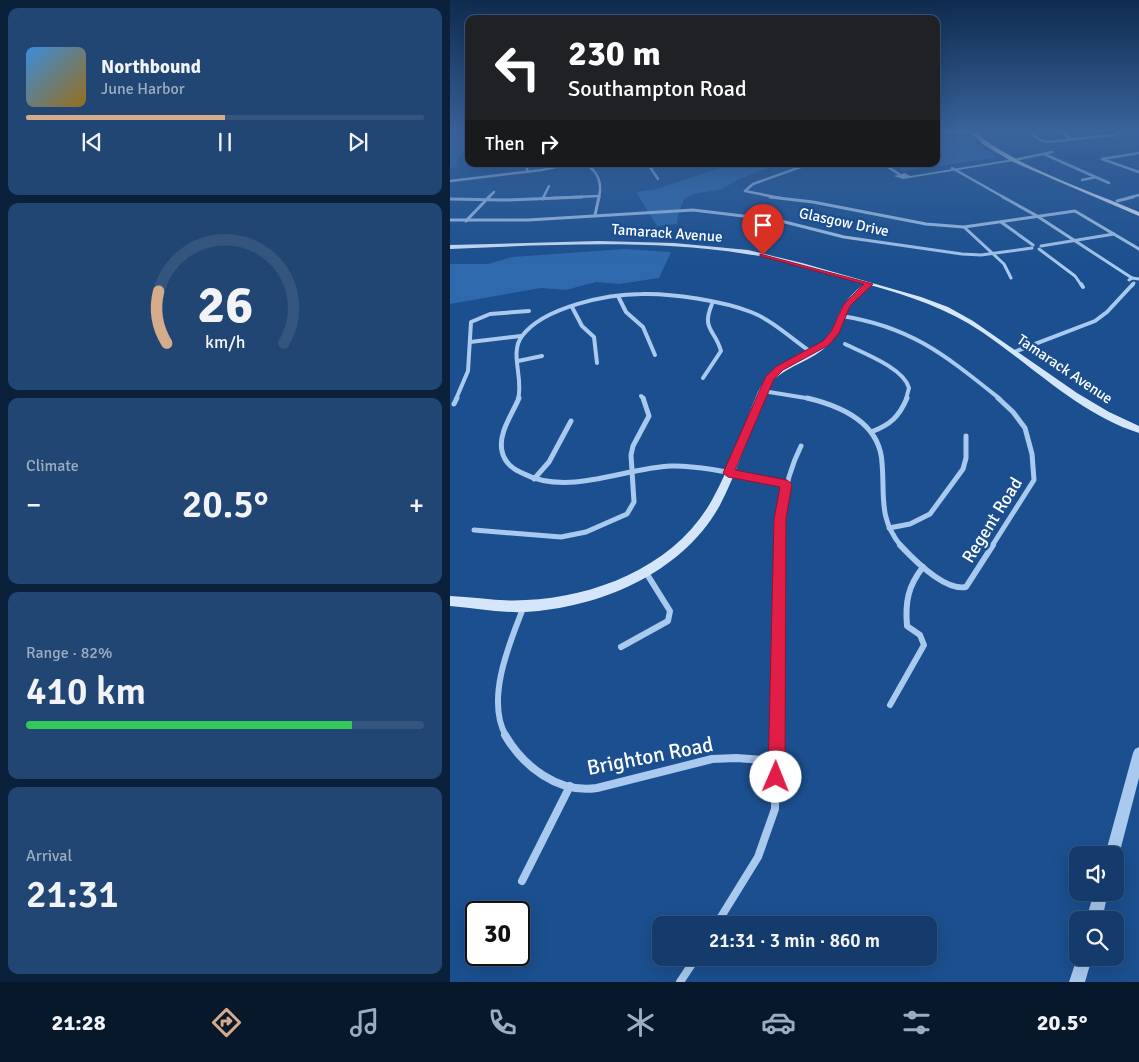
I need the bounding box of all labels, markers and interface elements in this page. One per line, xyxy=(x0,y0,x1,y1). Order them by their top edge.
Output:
text: 230 m xyxy=(568,32,661,75)
icon: left xyxy=(485,35,550,100)
text: Northbound xyxy=(101,55,201,79)
text: Southampton Road xyxy=(568,75,747,102)
text: June Harbor xyxy=(101,79,185,99)
icon: previous xyxy=(78,128,106,156)
icon: pause xyxy=(211,128,239,156)
icon: next xyxy=(344,128,372,156)
icon: right xyxy=(535,130,563,158)
text: Then xyxy=(485,132,525,156)
pin xyxy=(742,204,784,255)
street label: Glasgow Drive xyxy=(797,204,891,240)
icon: arrive xyxy=(749,211,777,239)
street label: Tamarack Avenue xyxy=(611,220,723,246)
text: 26 xyxy=(197,273,253,337)
street label: Tamarack Avenue xyxy=(1014,330,1116,408)
text: km/h xyxy=(205,331,245,353)
text: Climate xyxy=(26,456,79,476)
street label: Regent Road xyxy=(957,473,1027,567)
text: 20.5° xyxy=(182,481,268,528)
text: − xyxy=(26,488,41,522)
text: + xyxy=(409,488,424,522)
text: Range · 82% xyxy=(26,643,112,663)
text: 410 km xyxy=(26,668,146,715)
street label: Brighton Road xyxy=(585,731,715,781)
position arrow xyxy=(749,750,801,802)
text: Arrival xyxy=(26,846,72,866)
map controls xyxy=(1069,846,1124,966)
button: sound xyxy=(1069,846,1124,901)
text: 21:31 xyxy=(26,871,119,918)
speed limit sign: 30 xyxy=(465,901,530,966)
button: search xyxy=(1069,911,1124,966)
text: 21:31 · 3 min · 860 m xyxy=(709,929,880,953)
icon: directions xyxy=(209,1005,244,1040)
icon: music xyxy=(347,1005,382,1040)
icon: phone xyxy=(485,1005,520,1040)
icon: climate xyxy=(623,1005,658,1040)
icon: car xyxy=(761,1005,796,1040)
icon: filters xyxy=(899,1005,934,1040)
text: 21:28 xyxy=(52,1009,106,1036)
text: 20.5° xyxy=(1037,1009,1087,1036)

